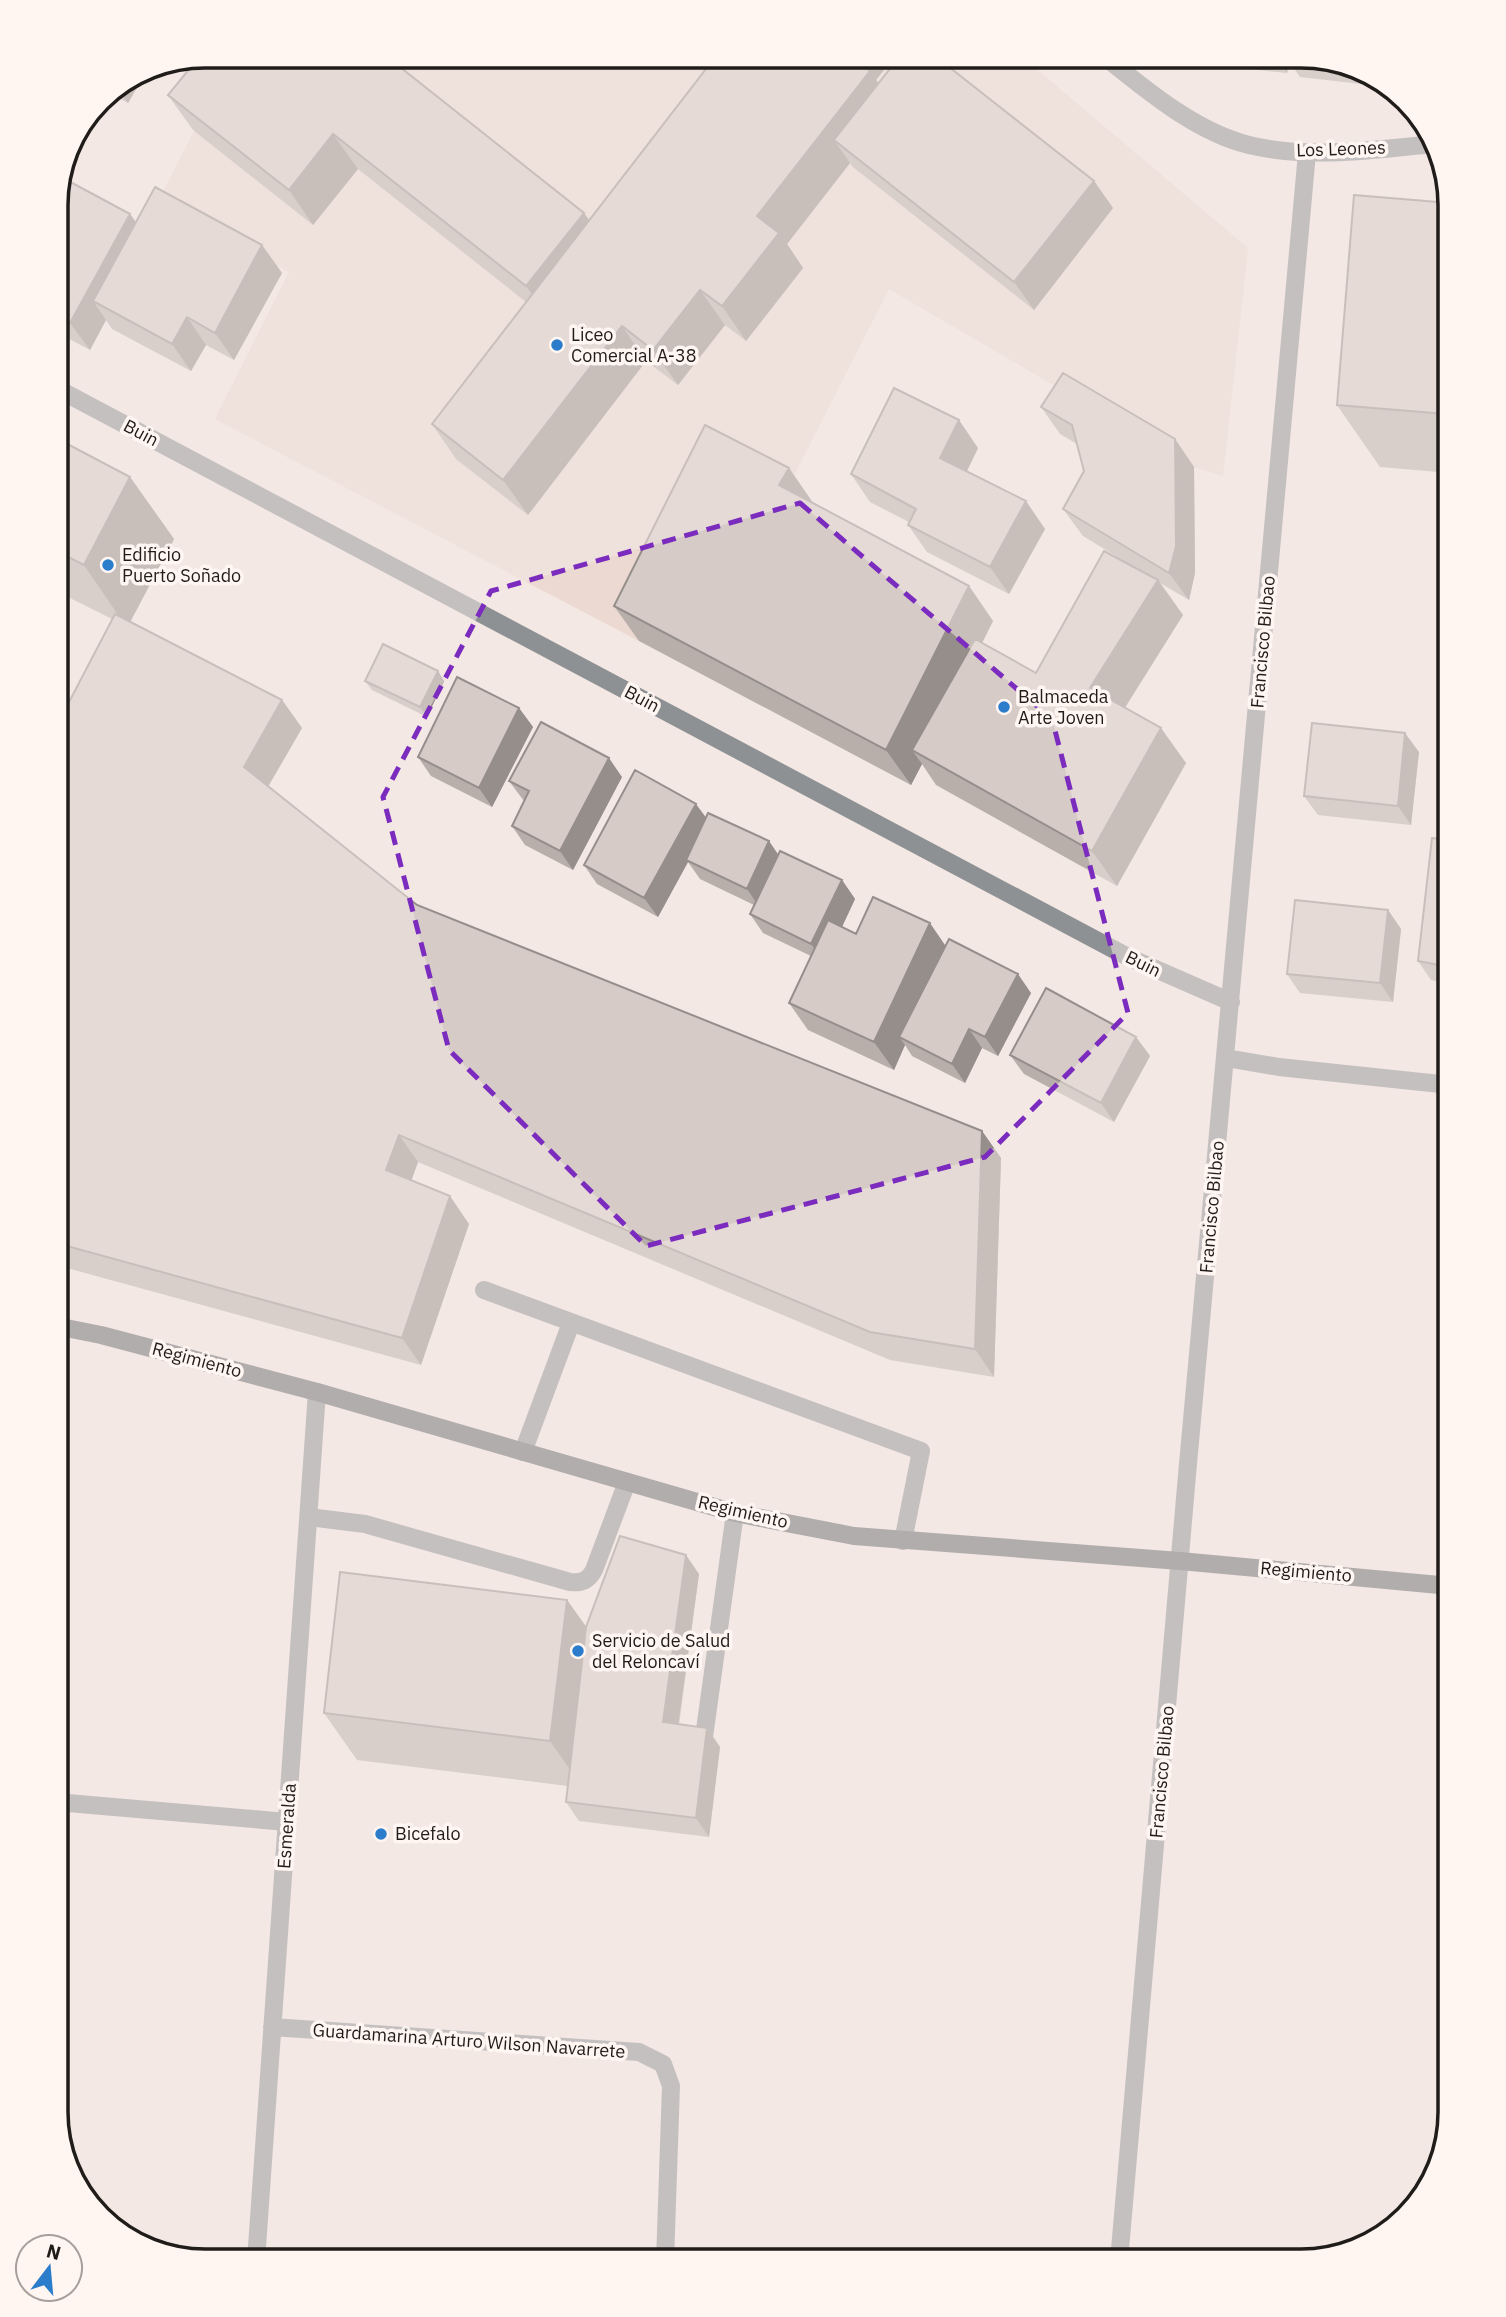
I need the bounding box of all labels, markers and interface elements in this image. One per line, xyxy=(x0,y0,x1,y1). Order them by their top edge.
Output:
street label: Los Leones xyxy=(1296,135,1386,162)
place label: Liceo Comercial A-38 xyxy=(571,323,697,367)
marker: Liceo Comercial A-38 xyxy=(549,337,565,353)
street label: Buin xyxy=(120,414,163,451)
place label: Edificio Puerto Soñado xyxy=(122,543,241,587)
marker: Edificio Puerto Soñado xyxy=(100,557,116,573)
street label: Francisco Bilbao xyxy=(1245,575,1280,709)
street label: Buin xyxy=(621,680,664,717)
place label: Balmaceda Arte Joven xyxy=(1018,685,1109,729)
marker: Balmaceda Arte Joven xyxy=(996,699,1012,715)
street label: Buin xyxy=(1122,945,1165,982)
street label: Francisco Bilbao xyxy=(1194,1140,1229,1274)
street label: Regimiento xyxy=(150,1337,244,1383)
street label: Regimiento xyxy=(696,1490,790,1533)
street label: Regimiento xyxy=(1259,1556,1353,1587)
place label: Servicio de Salud del Reloncaví xyxy=(592,1629,731,1673)
marker: Servicio de Salud del Reloncaví xyxy=(570,1643,586,1659)
street label: Francisco Bilbao xyxy=(1144,1705,1179,1839)
street label: Esmeralda xyxy=(272,1782,301,1870)
place label: Bicefalo xyxy=(395,1822,461,1845)
marker: Bicefalo xyxy=(373,1826,389,1842)
street label: Guardamarina Arturo Wilson Navarrete xyxy=(312,2018,626,2063)
north arrow xyxy=(14,2233,84,2303)
text: N xyxy=(44,2238,64,2265)

